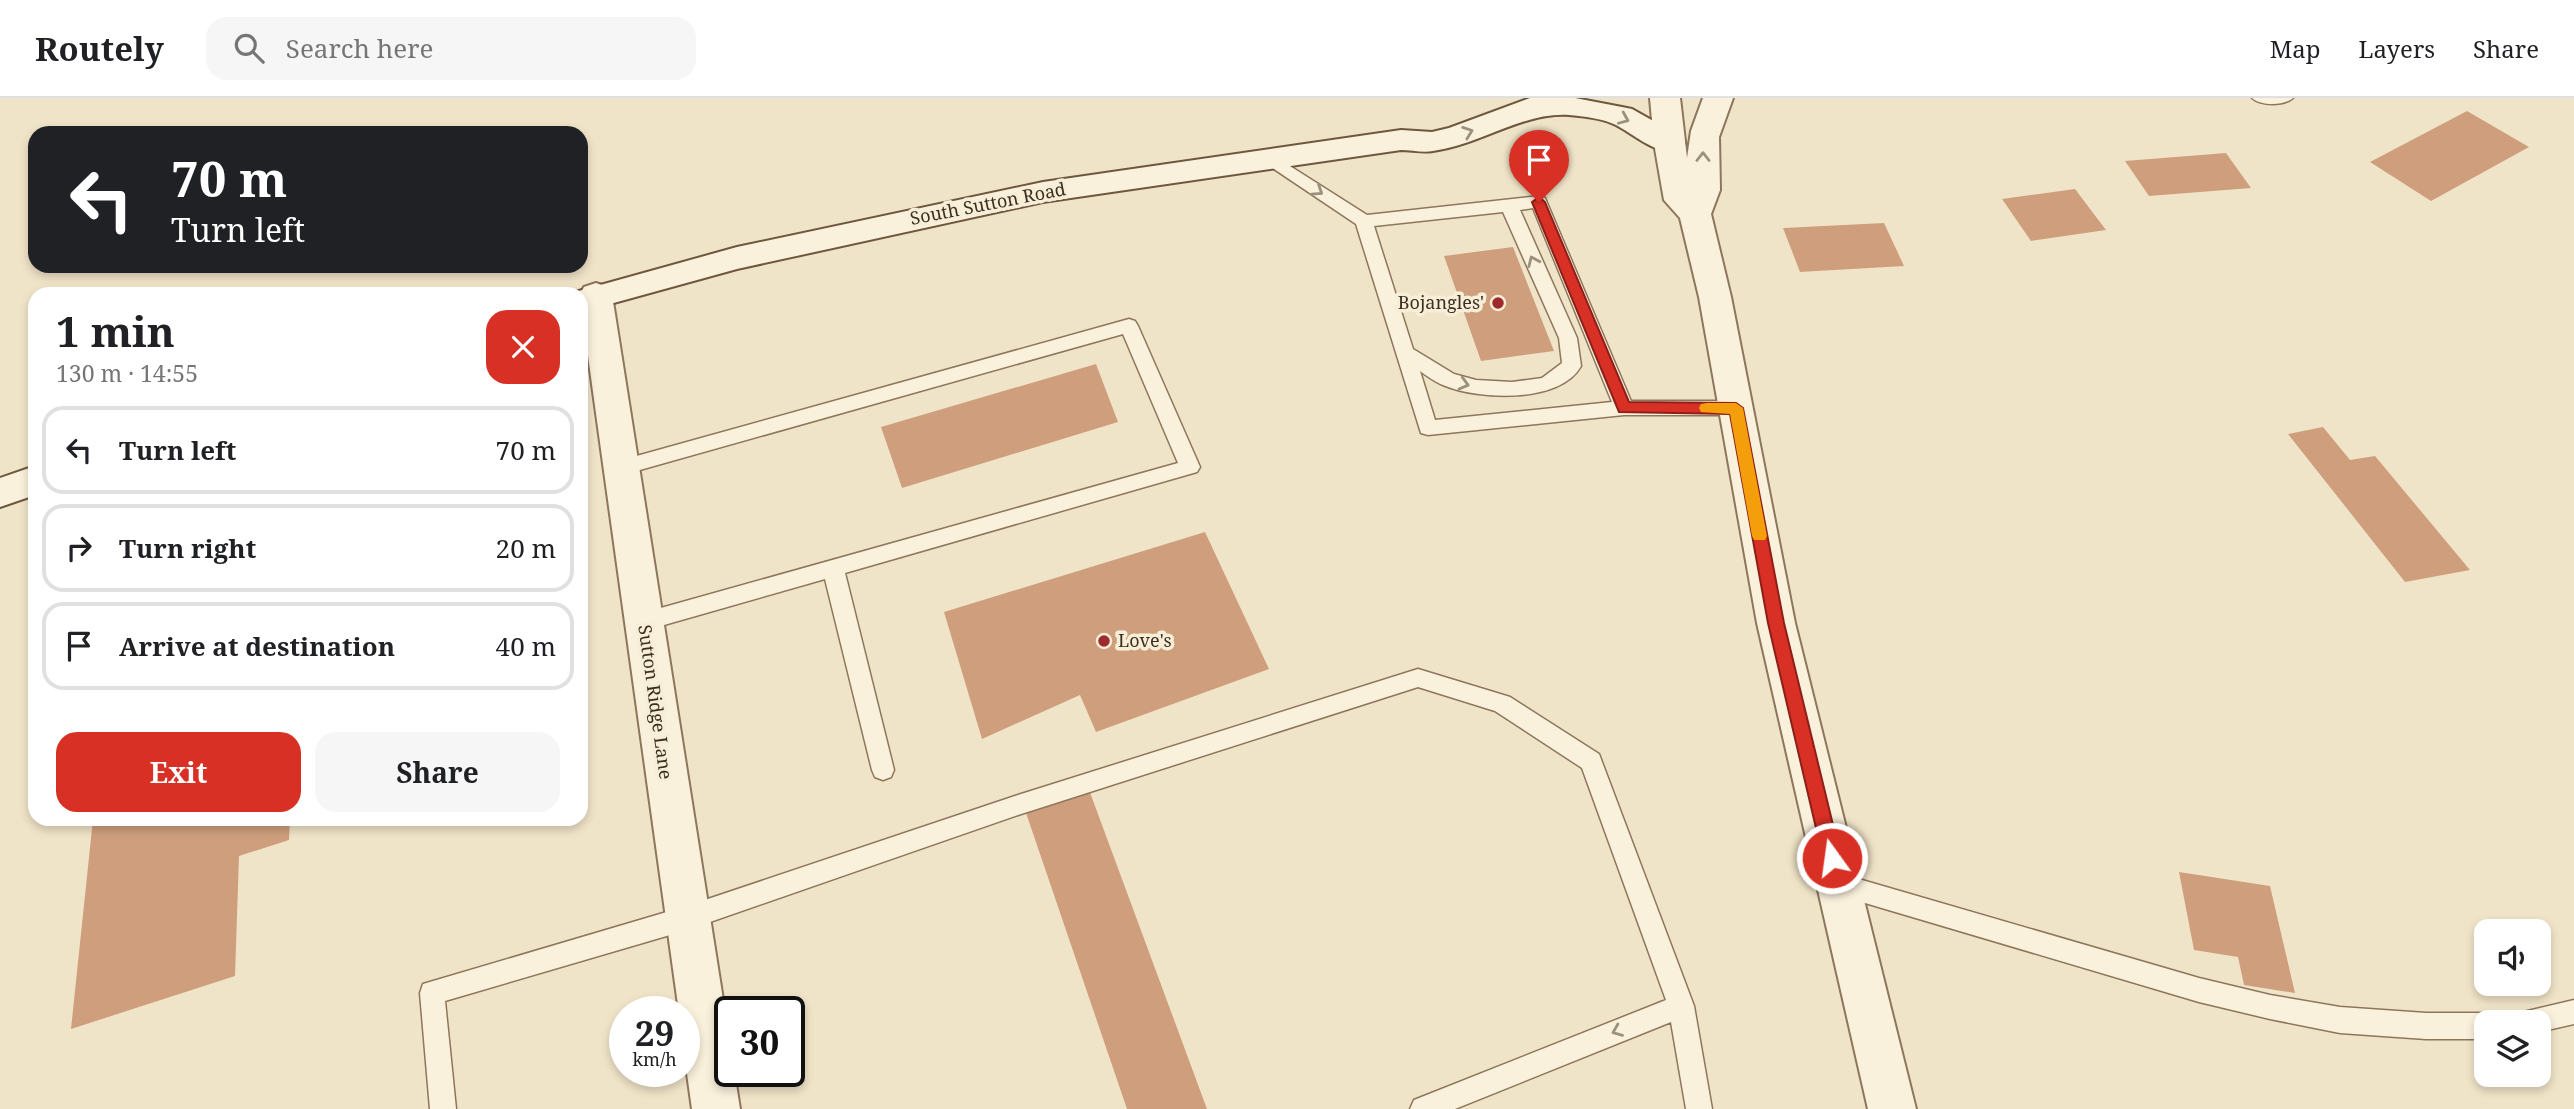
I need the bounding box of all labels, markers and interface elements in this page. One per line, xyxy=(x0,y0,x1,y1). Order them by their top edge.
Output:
search box xyxy=(206,17,696,80)
text: Routely xyxy=(35,26,164,71)
icon: search xyxy=(230,29,268,67)
text: Search here xyxy=(286,30,433,66)
text: Map xyxy=(2270,32,2321,65)
text: Layers xyxy=(2359,32,2435,65)
text: Share xyxy=(2473,32,2539,65)
one-way arrow xyxy=(1617,110,1629,124)
one-way arrow xyxy=(1461,127,1473,141)
pin xyxy=(1509,130,1569,202)
icon: arrive xyxy=(1520,141,1558,179)
text: 70 m xyxy=(171,145,287,211)
one-way arrow xyxy=(1695,151,1711,161)
icon: left xyxy=(56,154,147,245)
street label: South Sutton Road xyxy=(908,176,1068,230)
one-way arrow xyxy=(1310,182,1323,195)
text: Turn left xyxy=(171,208,305,251)
one-way arrow xyxy=(1527,255,1541,268)
place label: Bojangles' xyxy=(1398,290,1484,314)
marker: Bojangles' xyxy=(1490,295,1506,311)
text: 1 min xyxy=(56,302,175,359)
button: close xyxy=(486,310,560,384)
text: 130 m · 14:55 xyxy=(56,357,198,389)
one-way arrow xyxy=(1458,376,1470,390)
icon: left xyxy=(60,431,98,469)
text: Turn left xyxy=(119,432,236,468)
text: 70 m xyxy=(496,432,556,468)
icon: right xyxy=(60,529,98,567)
text: Turn right xyxy=(119,530,256,566)
text: 20 m xyxy=(496,530,556,566)
street label: Sutton Ridge Lane xyxy=(633,623,679,781)
icon: arrive xyxy=(60,627,98,665)
text: Arrive at destination xyxy=(119,628,395,664)
text: 40 m xyxy=(496,628,556,664)
place label: Love's xyxy=(1118,628,1172,652)
marker: Love's xyxy=(1096,633,1112,649)
button: Exit xyxy=(56,732,301,812)
button: Share xyxy=(315,732,560,812)
position arrow xyxy=(1795,821,1869,895)
map controls xyxy=(2474,919,2551,1087)
button: sound xyxy=(2474,919,2551,996)
speed limit sign: 30 xyxy=(714,996,805,1087)
text: 29 xyxy=(635,1009,674,1056)
button: layers xyxy=(2474,1010,2551,1087)
one-way arrow xyxy=(1612,1023,1624,1037)
text: km/h xyxy=(632,1047,677,1071)

